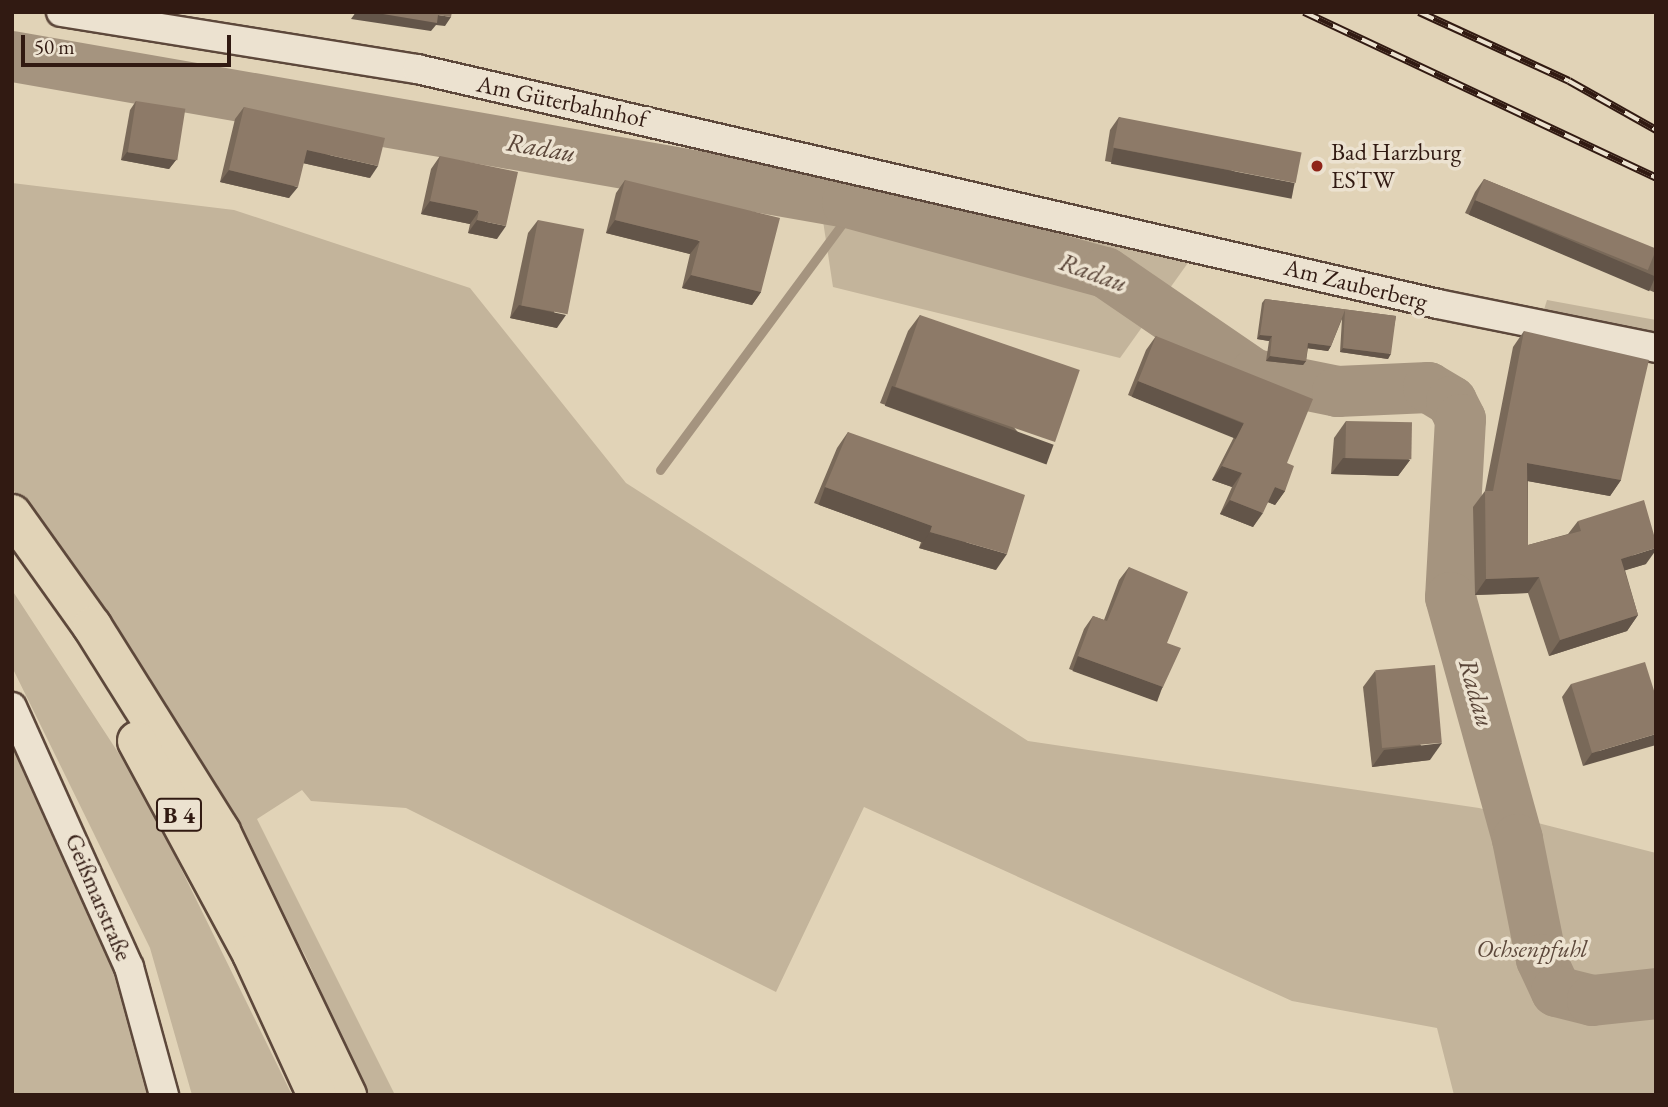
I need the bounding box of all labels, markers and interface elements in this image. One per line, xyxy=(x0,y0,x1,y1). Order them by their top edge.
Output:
scale bar xyxy=(24,21,234,65)
text: 50 m xyxy=(34,33,75,60)
street label: Am Güterbahnhof xyxy=(474,69,650,133)
water label: Radau xyxy=(504,127,578,169)
place label: Bad Harzburg ESTW xyxy=(1331,138,1461,194)
marker: Bad Harzburg ESTW xyxy=(1309,158,1325,174)
water label: Radau xyxy=(1055,246,1131,300)
street label: Am Zauberberg xyxy=(1281,252,1431,316)
water label: Radau xyxy=(1451,655,1501,731)
road number: B 4 xyxy=(154,796,204,834)
street label: Geißmarstraße xyxy=(59,829,139,965)
park label: Ochsenpfuhl xyxy=(1477,935,1587,963)

